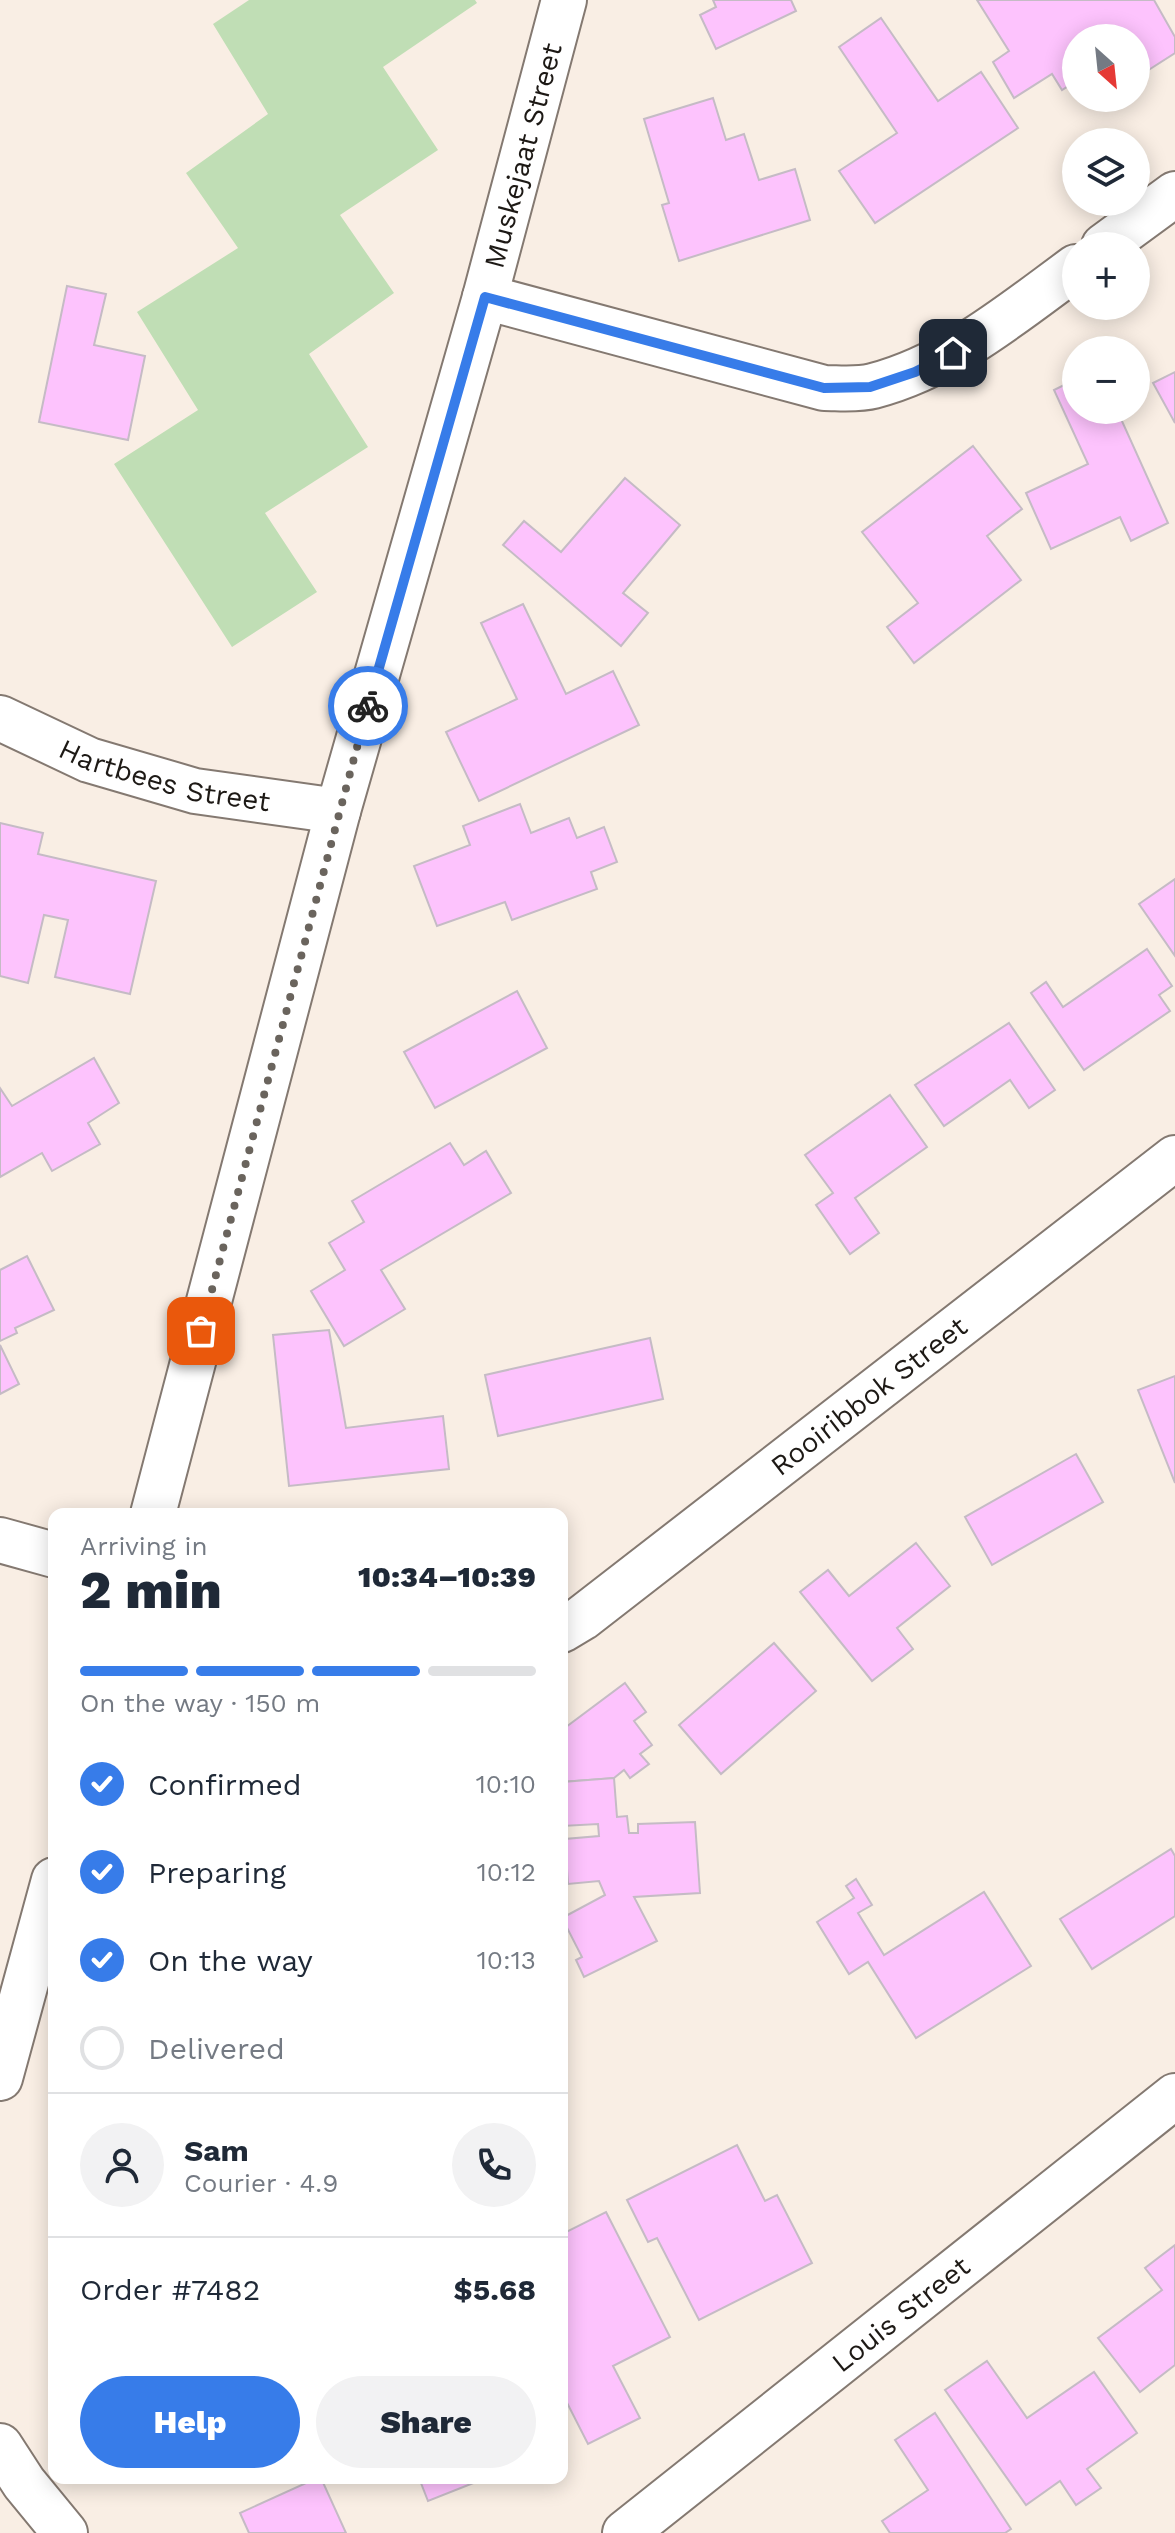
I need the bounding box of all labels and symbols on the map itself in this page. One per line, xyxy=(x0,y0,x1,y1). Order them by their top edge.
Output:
north arrow xyxy=(1062,24,1150,112)
street label: Muskejaat Street xyxy=(477,39,569,272)
pin xyxy=(919,319,987,387)
courier xyxy=(328,666,408,746)
street label: Hartbees Street xyxy=(54,732,272,818)
pin xyxy=(167,1297,235,1365)
street label: Rooiribbok Street xyxy=(764,1310,974,1482)
street label: Louis Street xyxy=(825,2250,977,2379)

